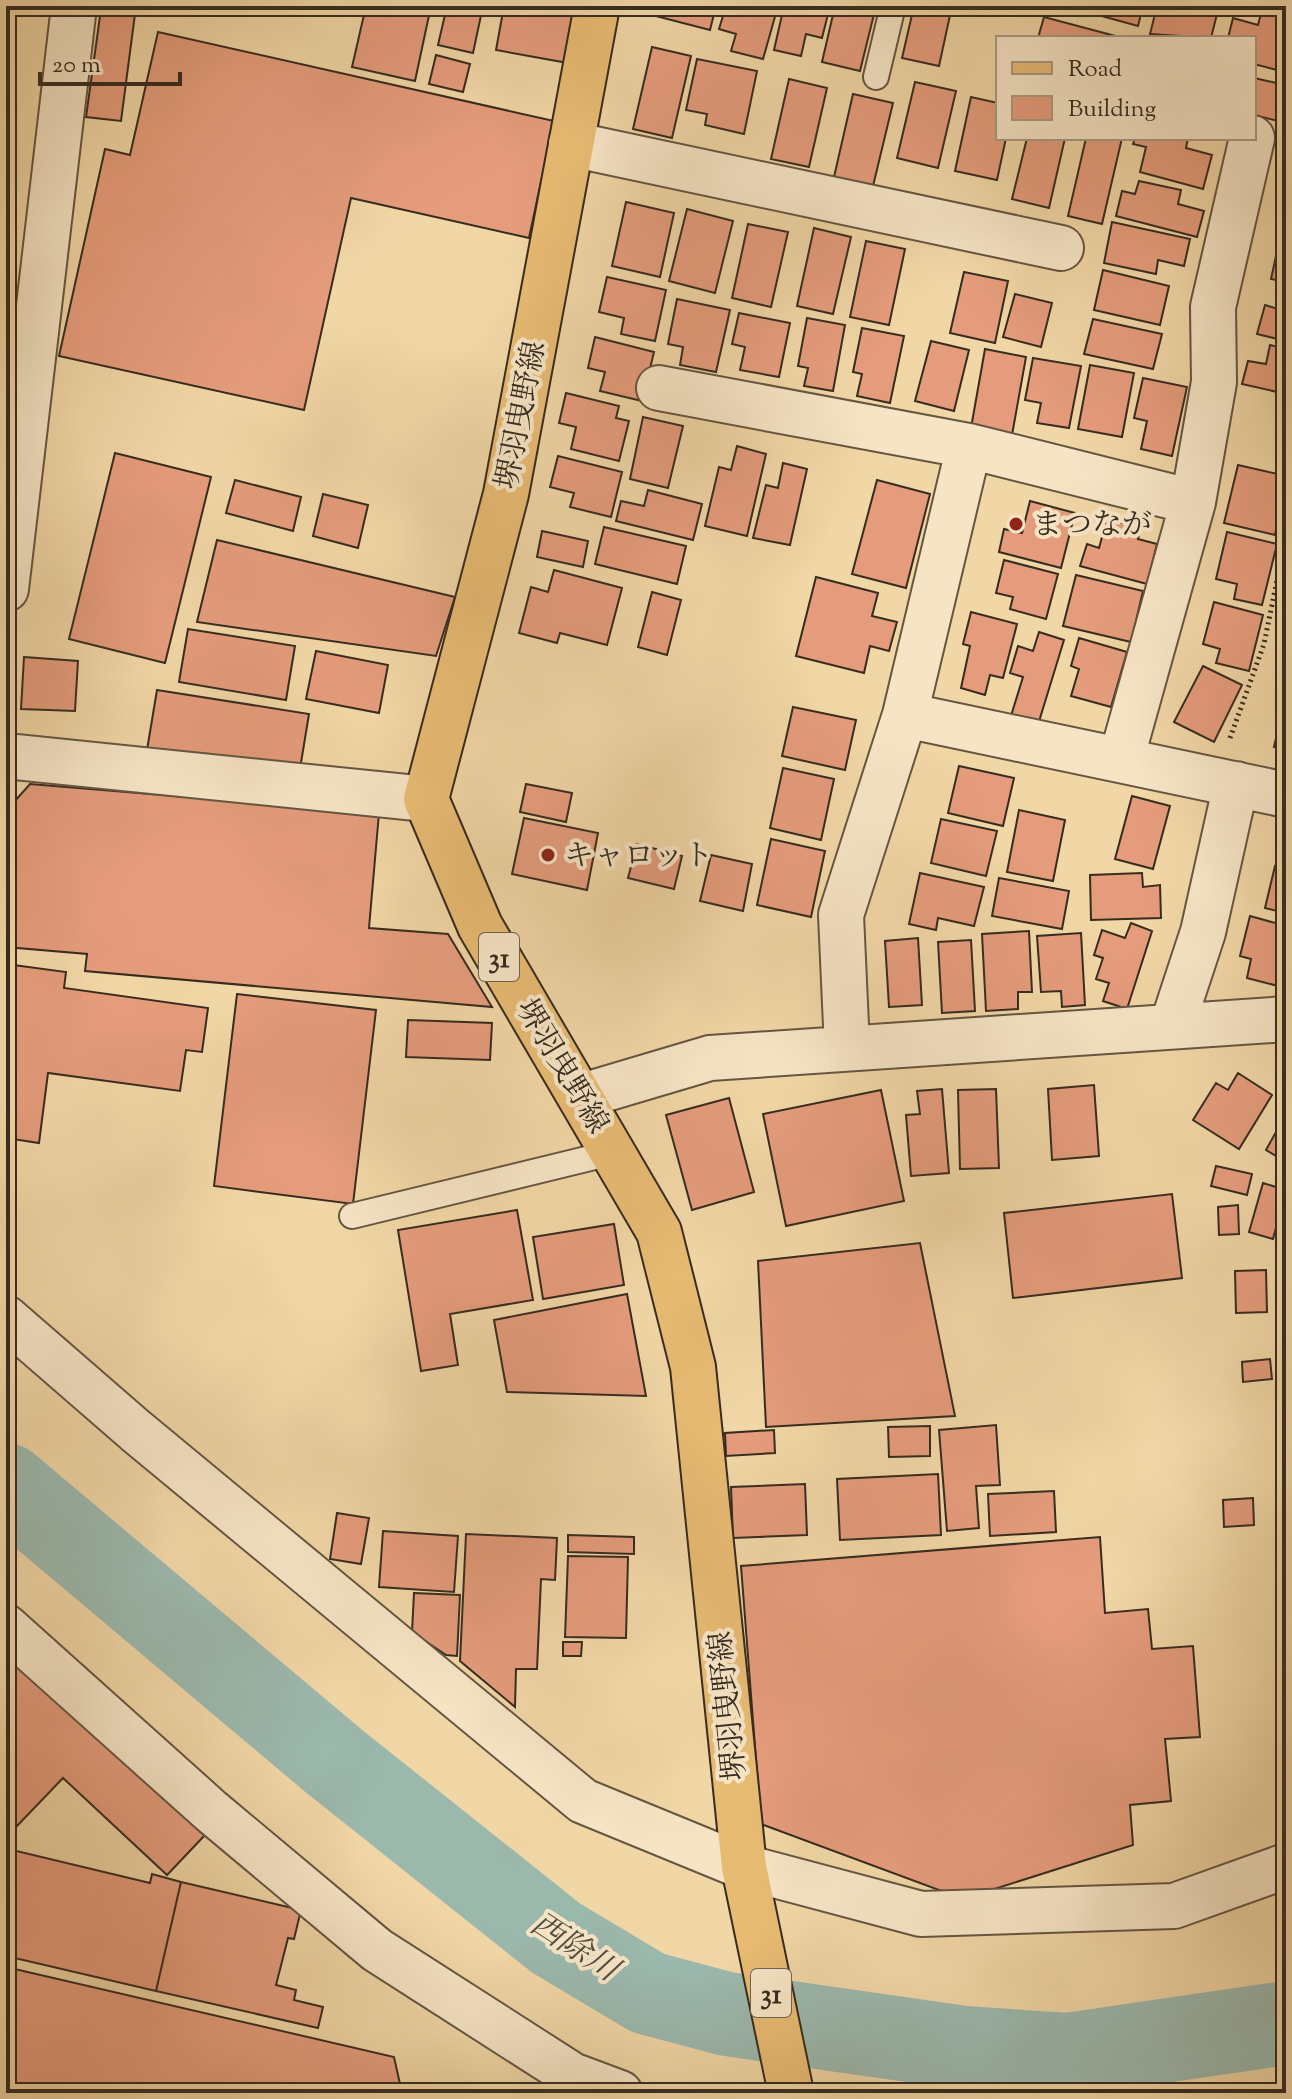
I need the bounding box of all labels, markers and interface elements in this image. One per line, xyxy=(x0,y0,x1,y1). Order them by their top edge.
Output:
scale bar xyxy=(40,36,180,86)
legend xyxy=(996,36,1256,140)
text: 20 m xyxy=(52,49,101,83)
text: Road xyxy=(1068,53,1122,87)
text: Building xyxy=(1068,93,1157,127)
street label: 堺羽曳野線 xyxy=(487,338,558,493)
place label: まつなが xyxy=(1032,505,1152,548)
marker: まつなが xyxy=(1007,515,1025,533)
place label: キャロット xyxy=(564,836,713,879)
marker: キャロット xyxy=(539,846,557,864)
road number: 31 xyxy=(479,933,519,981)
street label: 堺羽曳野線 xyxy=(504,992,618,1143)
street label: 堺羽曳野線 xyxy=(700,1629,759,1783)
water label: 西除川 xyxy=(521,1903,629,1996)
road number: 31 xyxy=(751,1969,791,2017)

